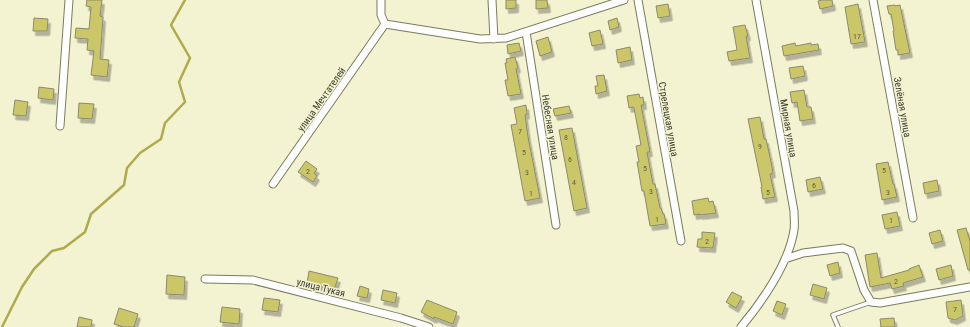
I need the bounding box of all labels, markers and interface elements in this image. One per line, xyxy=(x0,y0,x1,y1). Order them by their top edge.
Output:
house number: 17 xyxy=(853,32,861,41)
street label: улица Мечтателей xyxy=(295,65,348,134)
street label: Зелёная улица xyxy=(892,76,913,138)
street label: Стрелецкая улица xyxy=(657,81,681,157)
street label: Небесная улица xyxy=(540,94,561,161)
street label: Мирная улица xyxy=(778,98,799,158)
house number: 7 xyxy=(518,127,522,136)
house number: 8 xyxy=(564,133,568,142)
house number: 9 xyxy=(758,142,762,151)
house number: 5 xyxy=(522,148,526,157)
house number: 6 xyxy=(568,155,572,164)
house number: 5 xyxy=(643,164,647,173)
house number: 5 xyxy=(882,166,886,175)
house number: 2 xyxy=(306,167,310,176)
house number: 3 xyxy=(525,168,529,177)
house number: 4 xyxy=(572,178,576,187)
house number: 6 xyxy=(812,181,816,190)
house number: 3 xyxy=(649,187,653,196)
house number: 5 xyxy=(766,188,770,197)
house number: 3 xyxy=(886,188,890,197)
house number: 1 xyxy=(529,189,533,198)
house number: 1 xyxy=(655,215,659,224)
house number: 1 xyxy=(889,216,893,225)
house number: 2 xyxy=(705,237,709,246)
street label: улица Тукая xyxy=(295,276,347,299)
house number: 2 xyxy=(894,277,898,286)
house number: 7 xyxy=(953,305,957,314)

